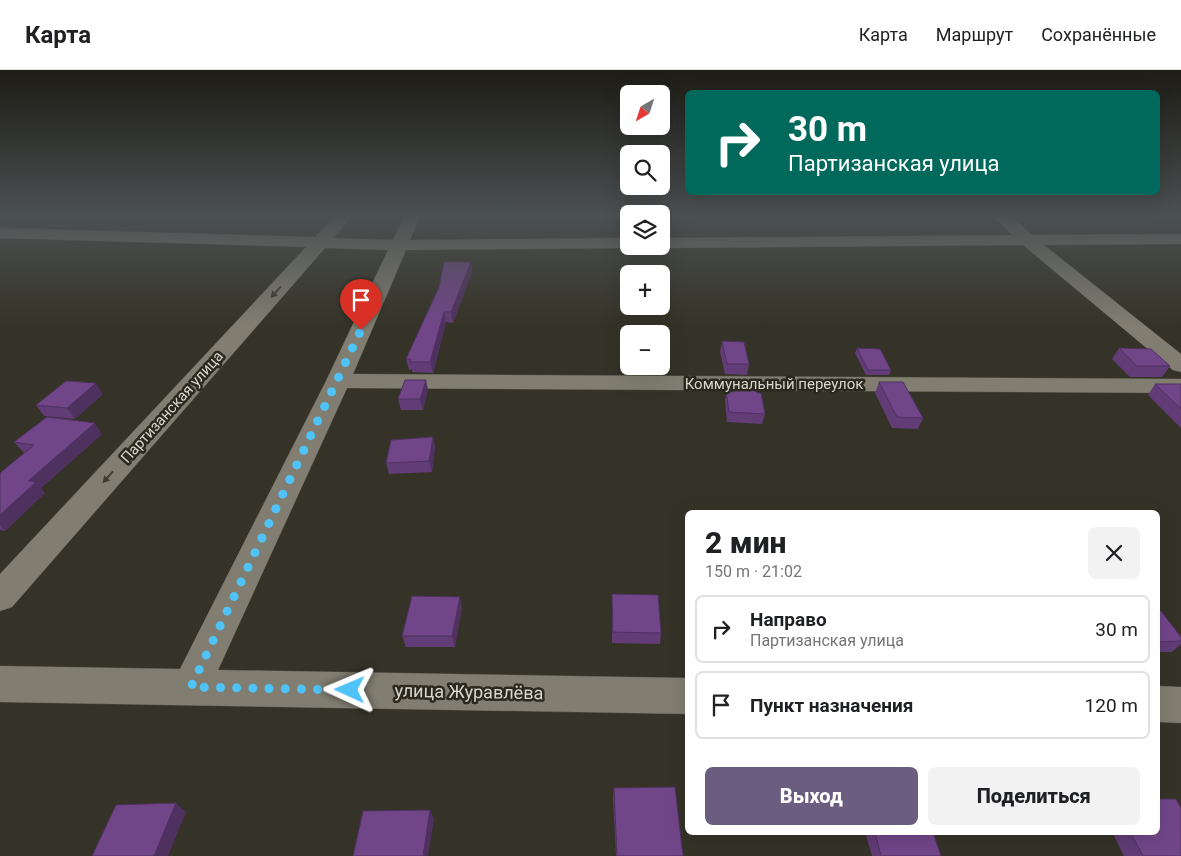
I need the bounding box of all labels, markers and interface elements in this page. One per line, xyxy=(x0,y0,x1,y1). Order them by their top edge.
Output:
text: Карта xyxy=(25,21,91,49)
text: Карта xyxy=(859,24,908,45)
text: Маршрут xyxy=(936,24,1013,45)
text: Сохранённые xyxy=(1041,24,1156,45)
north arrow xyxy=(620,85,670,135)
map controls xyxy=(620,85,670,375)
text: 30 m xyxy=(788,109,867,150)
icon: right xyxy=(705,110,770,175)
button: search xyxy=(620,145,670,195)
text: Партизанская улица xyxy=(788,151,1000,176)
button: layers xyxy=(620,205,670,255)
button: + xyxy=(620,265,670,315)
pin xyxy=(340,279,382,330)
one-way arrow xyxy=(270,285,282,297)
icon: arrive xyxy=(347,286,375,314)
button: − xyxy=(620,325,670,375)
street label: Партизанская улица xyxy=(117,347,227,467)
street label: Коммунальный переулок xyxy=(685,375,863,393)
one-way arrow xyxy=(103,471,114,484)
text: 2 мин xyxy=(705,525,786,560)
button: close xyxy=(1088,527,1140,579)
text: 150 m · 21:02 xyxy=(705,562,802,581)
text: Направо xyxy=(750,608,827,631)
icon: right xyxy=(707,615,735,643)
text: 30 m xyxy=(1095,618,1138,641)
text: Партизанская улица xyxy=(750,631,904,650)
position arrow xyxy=(323,663,375,715)
street label: улица Журавлёва xyxy=(394,680,544,703)
icon: arrive xyxy=(707,691,735,719)
text: Пункт назначения xyxy=(750,694,913,717)
text: 120 m xyxy=(1085,694,1138,717)
button: Выход xyxy=(705,767,918,825)
button: Поделиться xyxy=(928,767,1140,825)

